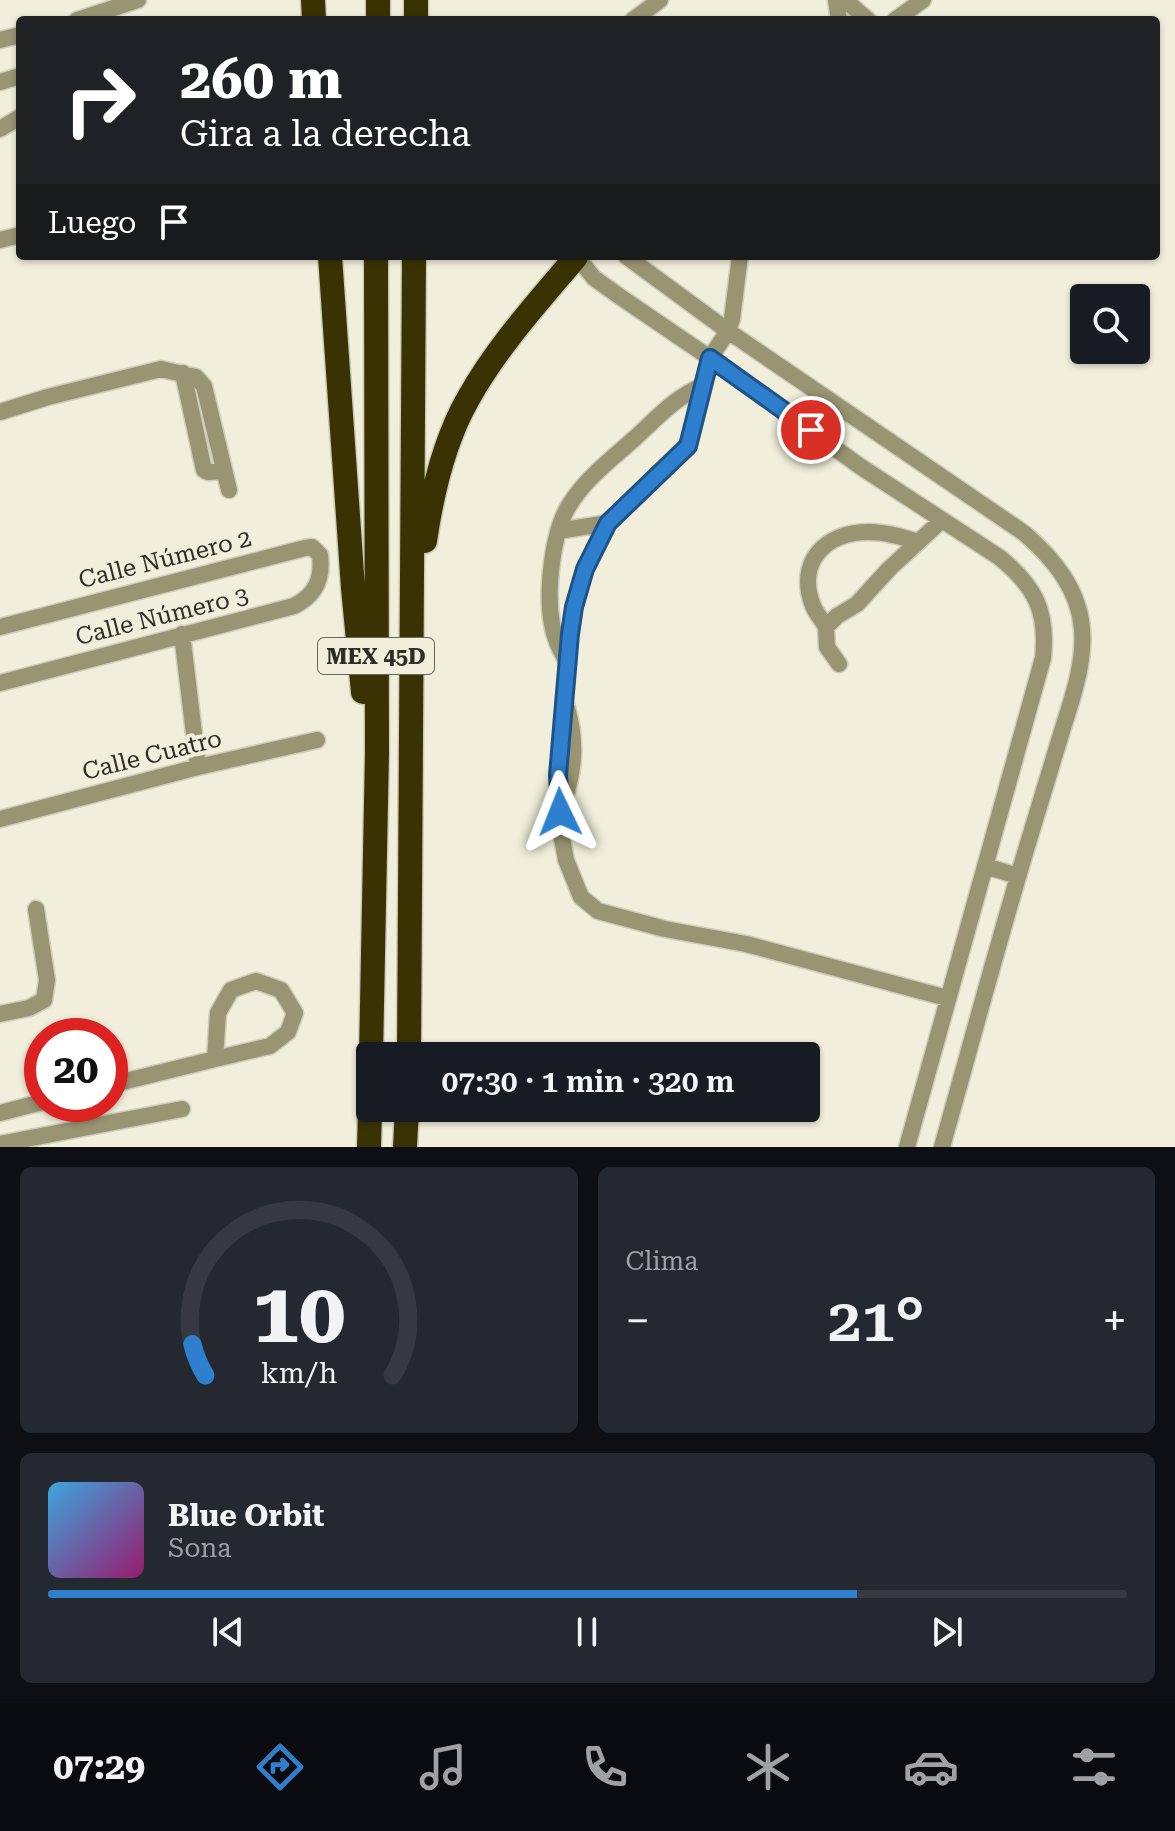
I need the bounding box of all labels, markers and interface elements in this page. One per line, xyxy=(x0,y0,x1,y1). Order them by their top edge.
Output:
text: 260 m xyxy=(180,46,342,112)
icon: right xyxy=(48,48,152,152)
text: Gira a la derecha xyxy=(180,113,471,155)
icon: arrive xyxy=(152,200,196,244)
text: Luego xyxy=(48,205,136,240)
map controls xyxy=(1070,284,1150,364)
button: search xyxy=(1070,284,1150,364)
pin xyxy=(777,396,845,464)
icon: arrive xyxy=(789,408,833,452)
street label: Calle Número 2 xyxy=(76,524,254,594)
street label: Calle Número 3 xyxy=(73,581,251,651)
road number: MEX 45D xyxy=(318,638,434,674)
street label: Calle Cuatro xyxy=(79,724,225,786)
position arrow xyxy=(518,770,602,854)
speed limit sign: 20 xyxy=(24,1018,128,1122)
text: 07:30 · 1 min · 320 m xyxy=(442,1064,734,1099)
text: Clima xyxy=(626,1246,698,1276)
text: 10 xyxy=(252,1265,345,1362)
text: 21° xyxy=(828,1285,925,1356)
text: − xyxy=(626,1295,650,1347)
text: + xyxy=(1102,1295,1127,1347)
text: km/h xyxy=(260,1356,337,1390)
text: Blue Orbit xyxy=(168,1498,324,1533)
text: Sona xyxy=(168,1533,231,1563)
icon: previous xyxy=(206,1610,250,1654)
icon: pause xyxy=(565,1610,609,1654)
icon: next xyxy=(925,1610,969,1654)
icon: directions xyxy=(252,1739,308,1795)
icon: music xyxy=(415,1739,471,1795)
icon: phone xyxy=(577,1739,633,1795)
icon: climate xyxy=(740,1739,796,1795)
icon: car xyxy=(903,1739,959,1795)
icon: filters xyxy=(1066,1739,1122,1795)
text: 07:29 xyxy=(53,1746,145,1788)

